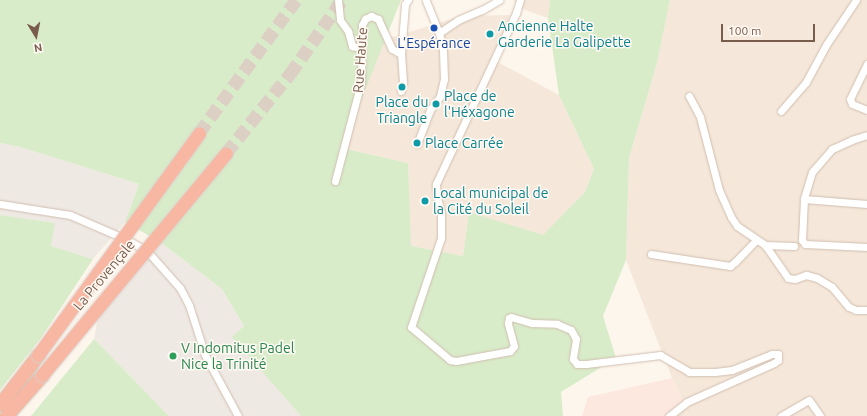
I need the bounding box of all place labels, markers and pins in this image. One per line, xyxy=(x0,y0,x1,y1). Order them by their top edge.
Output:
place label: Ancienne Halte Garderie La Galipette xyxy=(498,18,631,50)
marker: L’Espérance xyxy=(429,23,439,33)
marker: Ancienne Halte Garderie La Galipette xyxy=(485,29,495,39)
place label: L’Espérance xyxy=(397,35,471,51)
marker: Place du Triangle xyxy=(397,82,407,92)
place label: Place de l'Héxagone xyxy=(444,88,515,120)
place label: Place du Triangle xyxy=(376,94,428,126)
marker: Place de l'Héxagone xyxy=(431,99,441,109)
place label: Place Carrée xyxy=(425,135,504,151)
marker: Place Carrée xyxy=(412,138,422,148)
place label: Local municipal de la Cité du Soleil xyxy=(433,185,548,218)
marker: Local municipal de la Cité du Soleil xyxy=(420,196,430,206)
place label: V Indomitus Padel Nice la Trinité xyxy=(181,340,294,372)
marker: V Indomitus Padel Nice la Trinité xyxy=(168,351,178,361)

